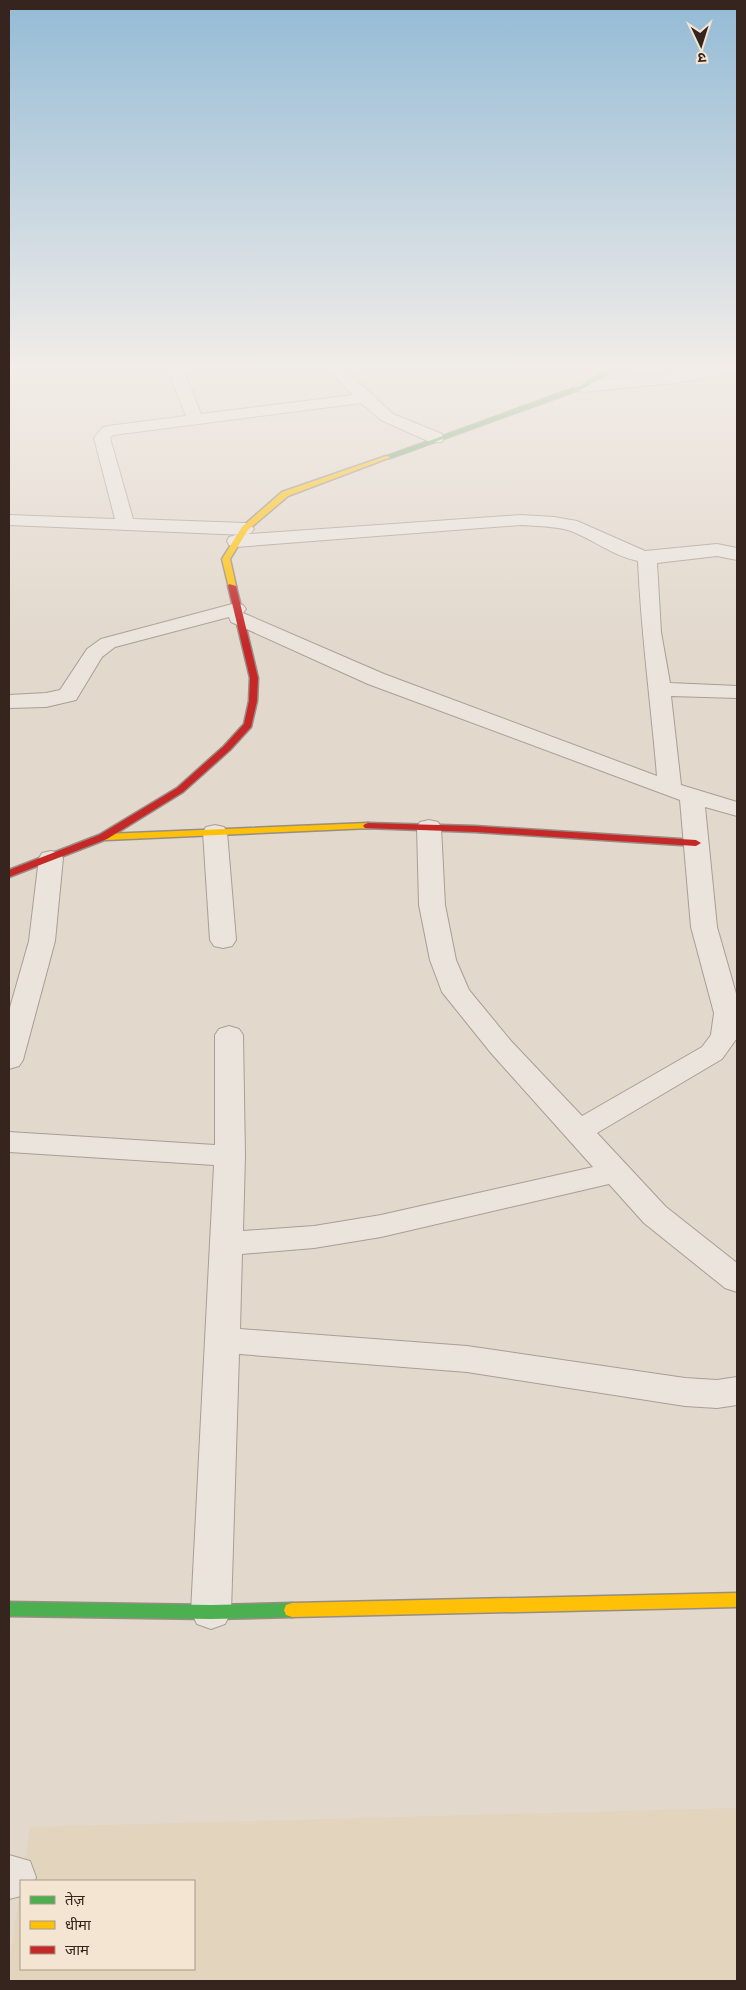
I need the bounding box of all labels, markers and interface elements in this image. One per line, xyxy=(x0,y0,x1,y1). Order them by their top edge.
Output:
north arrow xyxy=(676,20,726,70)
text: उ xyxy=(696,49,707,68)
legend xyxy=(20,1880,195,1970)
text: तेज़ xyxy=(65,1889,86,1909)
text: धीमा xyxy=(65,1914,92,1934)
text: जाम xyxy=(65,1939,90,1959)

